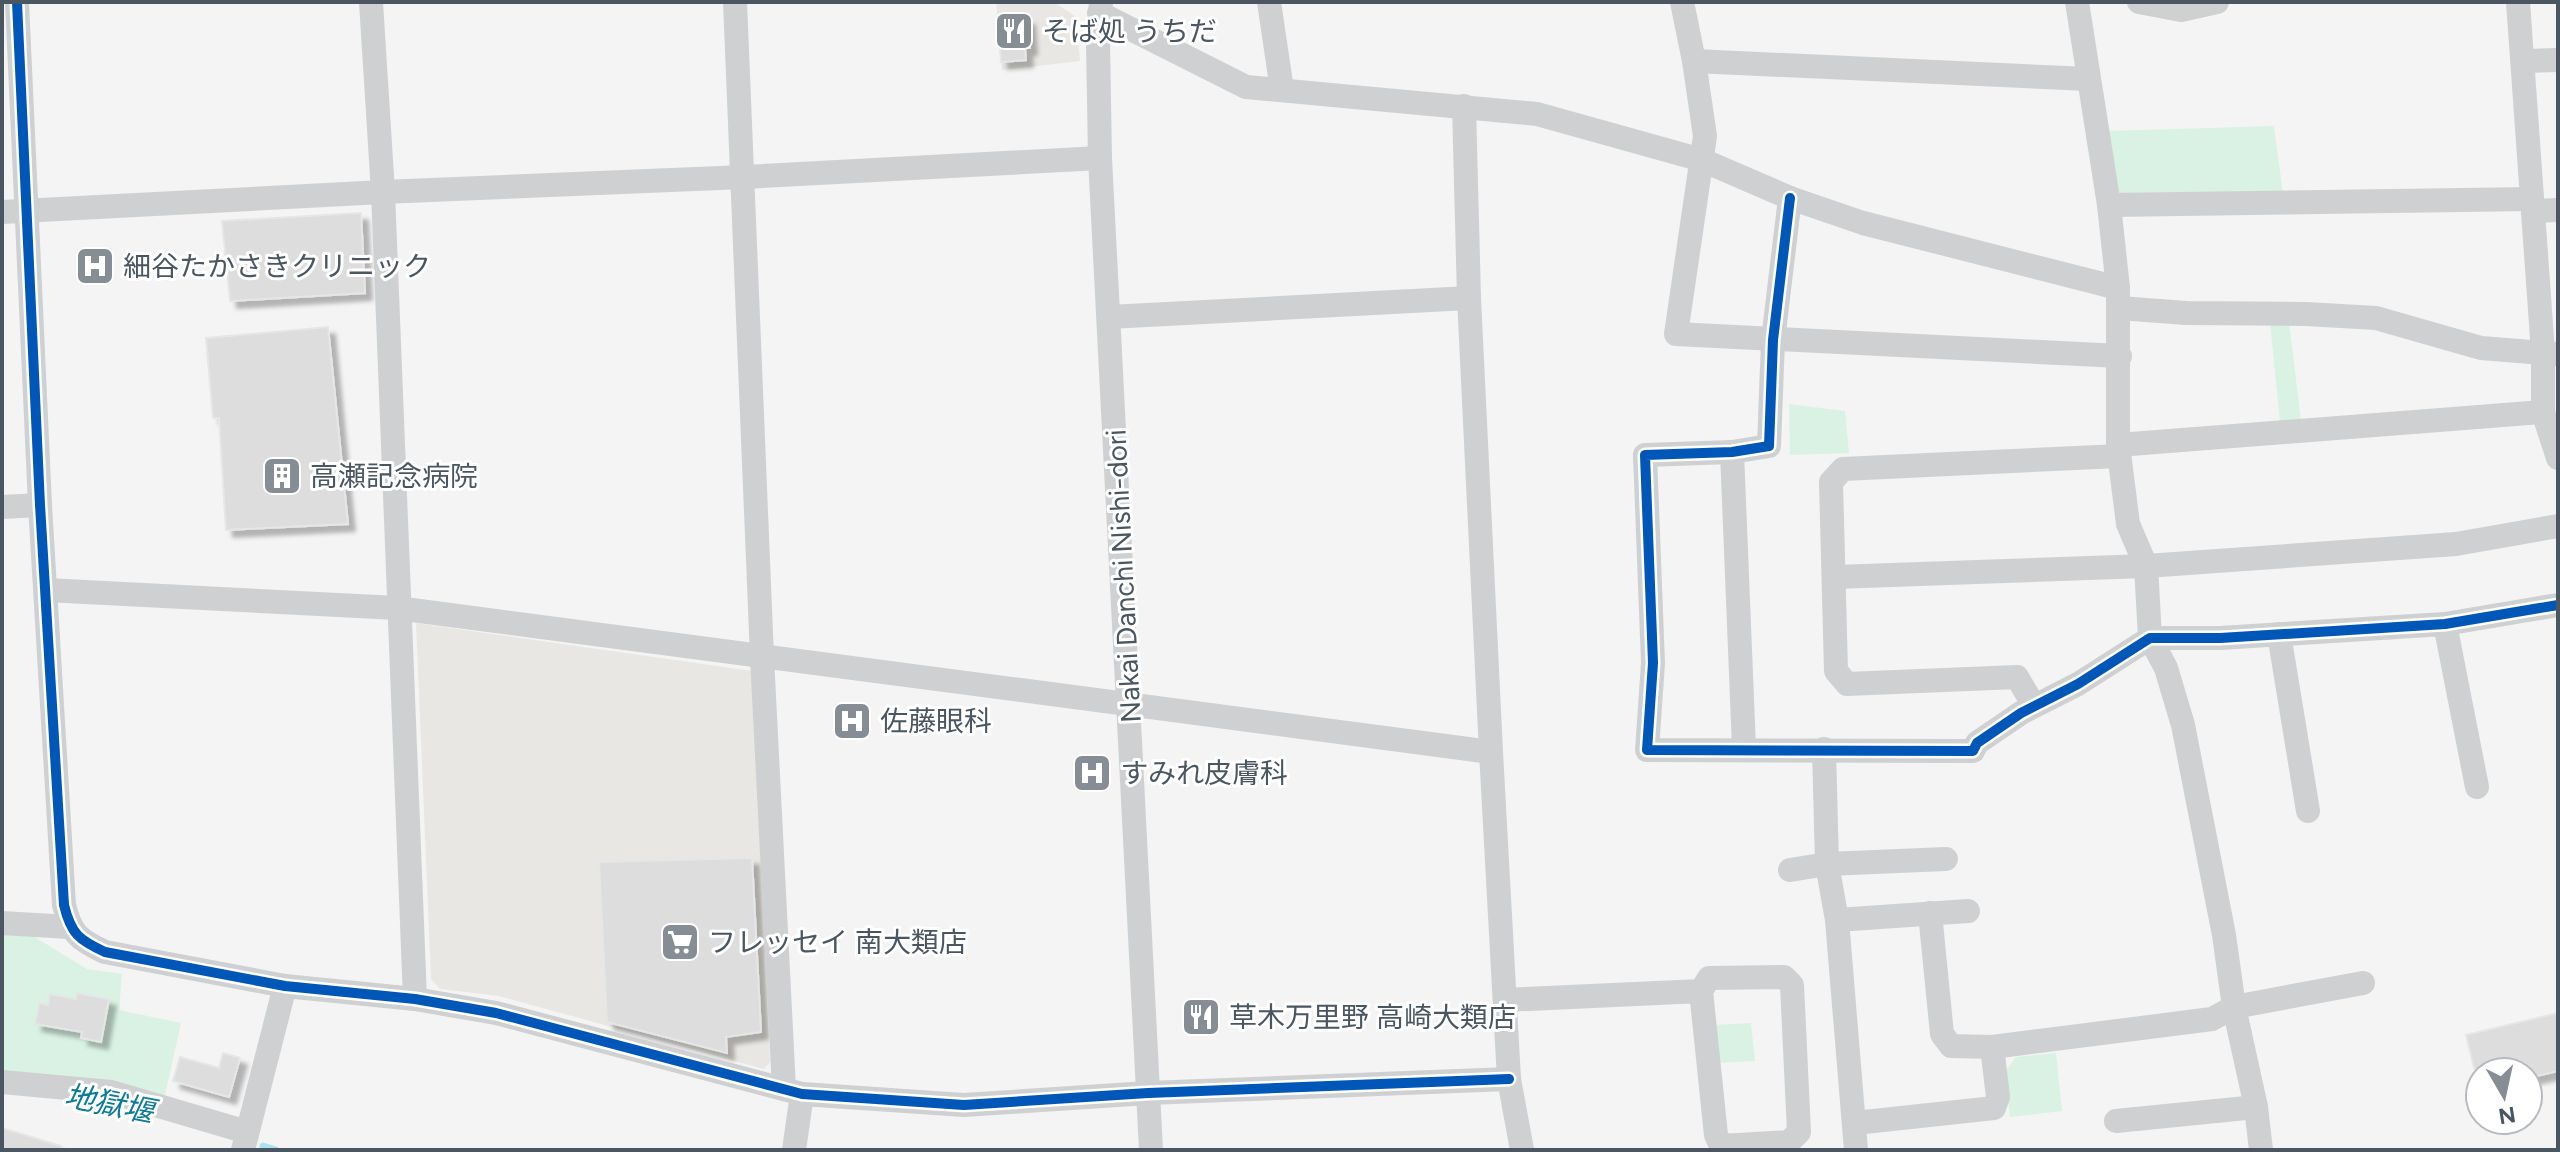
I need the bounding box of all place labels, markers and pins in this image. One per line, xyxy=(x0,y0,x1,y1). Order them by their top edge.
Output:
restaurant icon: そば処 うちだ xyxy=(993,10,1035,52)
place label: そば処 うちだ xyxy=(1042,14,1217,48)
hospital icon: 細谷たかさきクリニック xyxy=(74,245,116,287)
place label: 細谷たかさきクリニック xyxy=(123,249,431,283)
building icon: 高瀬記念病院 xyxy=(261,455,303,497)
place label: 高瀬記念病院 xyxy=(310,459,478,493)
hospital icon: 佐藤眼科 xyxy=(831,700,873,742)
place label: 佐藤眼科 xyxy=(880,704,992,738)
hospital icon: すみれ皮膚科 xyxy=(1071,752,1113,794)
place label: すみれ皮膚科 xyxy=(1120,756,1288,790)
supermarket icon: フレッセイ 南大類店 xyxy=(659,921,701,963)
place label: フレッセイ 南大類店 xyxy=(708,925,967,959)
restaurant icon: 草木万里野 高崎大類店 xyxy=(1180,996,1222,1038)
place label: 草木万里野 高崎大類店 xyxy=(1229,1000,1516,1034)

